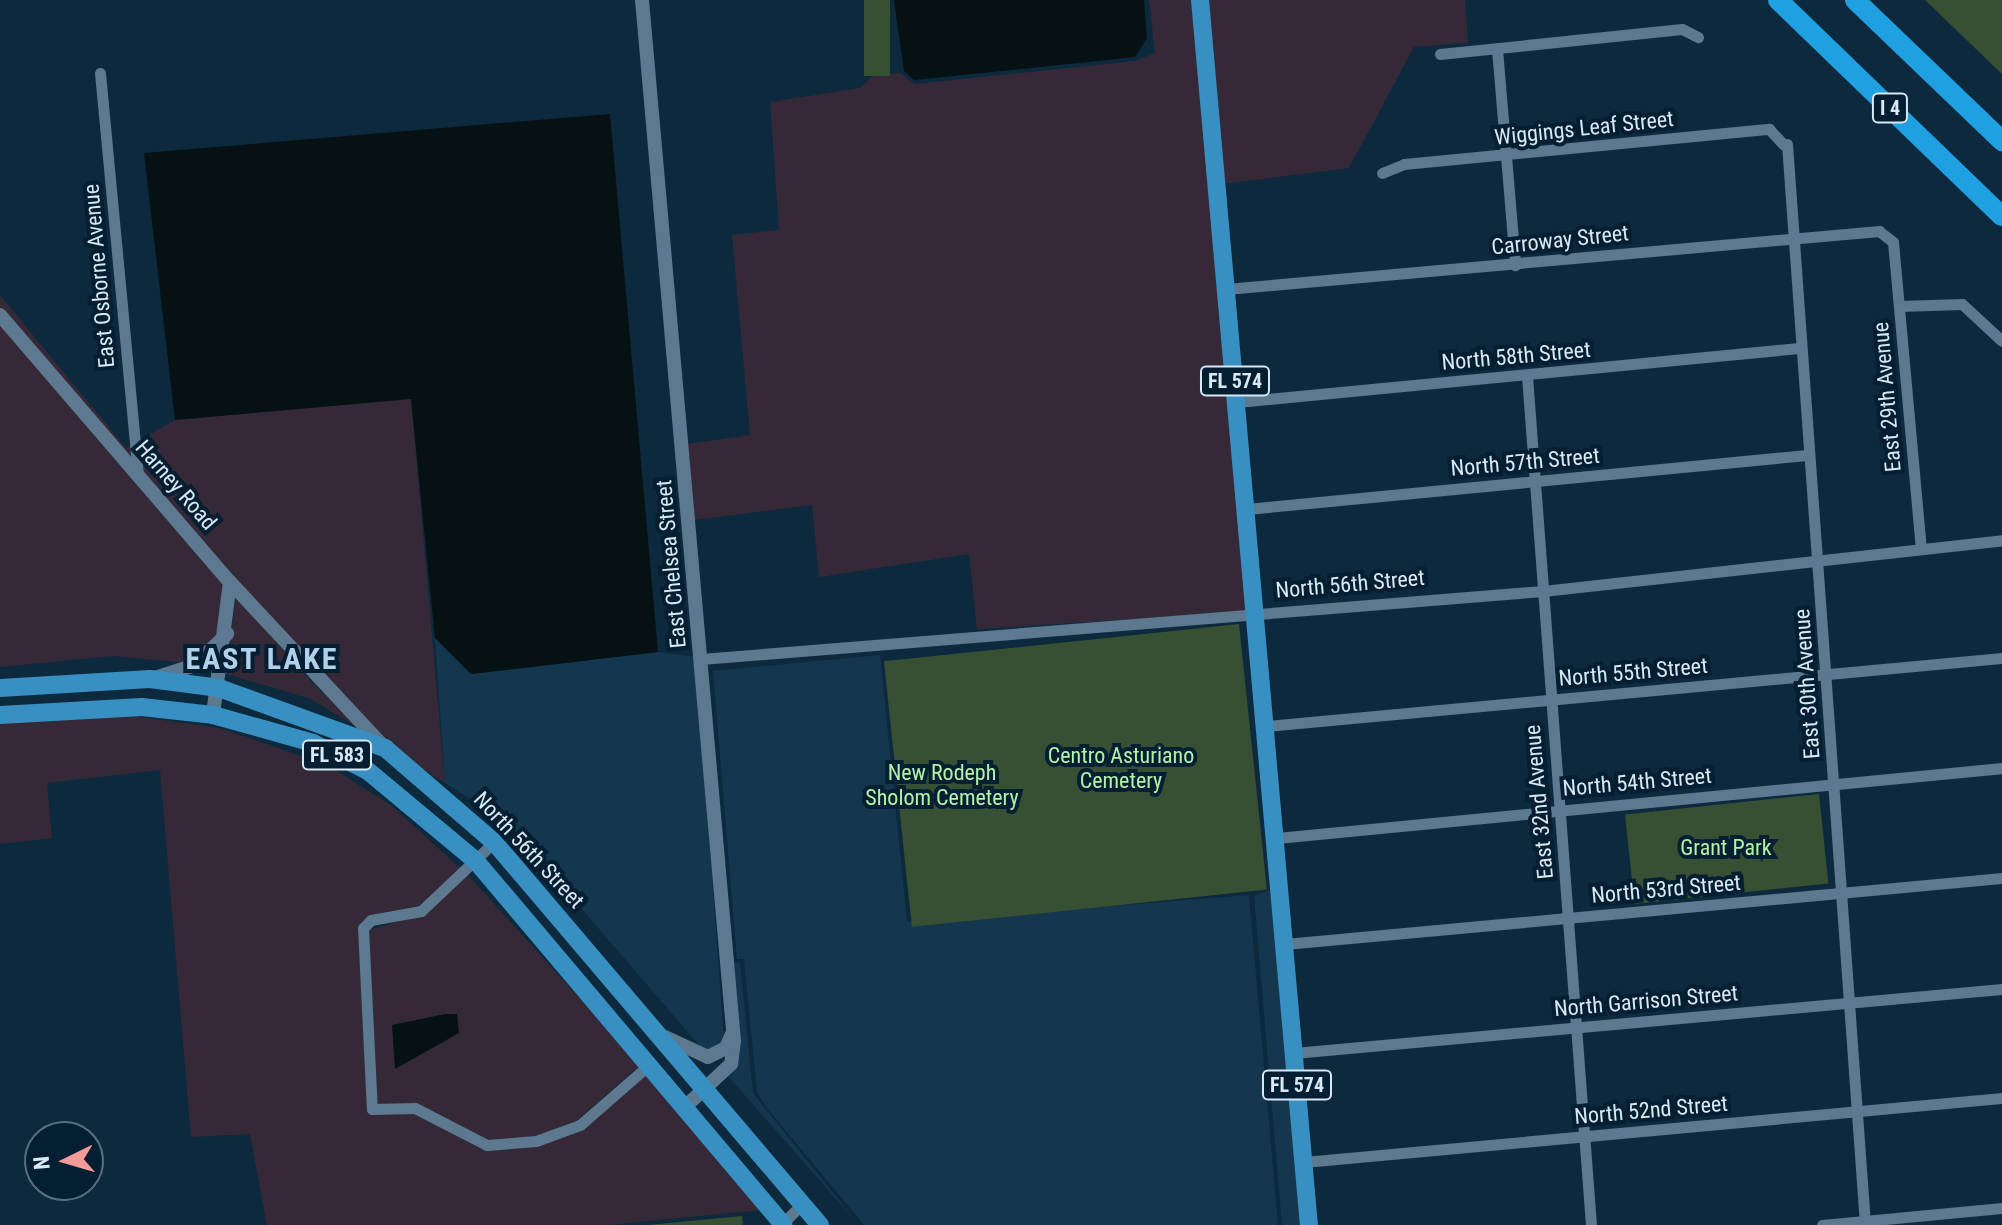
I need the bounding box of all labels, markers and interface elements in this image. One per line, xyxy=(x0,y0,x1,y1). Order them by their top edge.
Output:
road number: I 4 xyxy=(1870,92,1910,124)
street label: Wiggings Leaf Street xyxy=(1493,105,1675,151)
street label: East Osborne Avenue xyxy=(78,183,120,369)
street label: Carroway Street xyxy=(1490,220,1630,260)
street label: East 29th Avenue xyxy=(1867,321,1907,473)
street label: North 58th Street xyxy=(1440,336,1592,376)
road number: FL 574 xyxy=(1199,365,1271,397)
street label: Harney Road xyxy=(130,435,222,535)
street label: North 57th Street xyxy=(1449,442,1601,482)
street label: East Chelsea Street xyxy=(650,479,692,649)
street label: North 56th Street xyxy=(1274,564,1426,604)
street label: East 30th Avenue xyxy=(1789,608,1825,760)
district label: EAST LAKE xyxy=(185,641,339,677)
street label: North 55th Street xyxy=(1557,652,1709,692)
street label: East 32nd Avenue xyxy=(1519,724,1559,880)
road number: FL 583 xyxy=(301,739,373,771)
park label: Centro Asturiano Cemetery xyxy=(1048,742,1194,794)
park label: New Rodeph Sholom Cemetery xyxy=(865,759,1019,810)
street label: North 54th Street xyxy=(1561,762,1713,802)
street label: North 56th Street xyxy=(468,786,590,914)
park label: Grant Park xyxy=(1680,835,1772,861)
street label: North 53rd Street xyxy=(1590,869,1742,909)
street label: North Garrison Street xyxy=(1553,980,1739,1022)
road number: FL 574 xyxy=(1261,1069,1333,1101)
street label: North 52nd Street xyxy=(1573,1090,1729,1130)
north arrow xyxy=(24,1121,104,1201)
text: N xyxy=(29,1155,55,1171)

